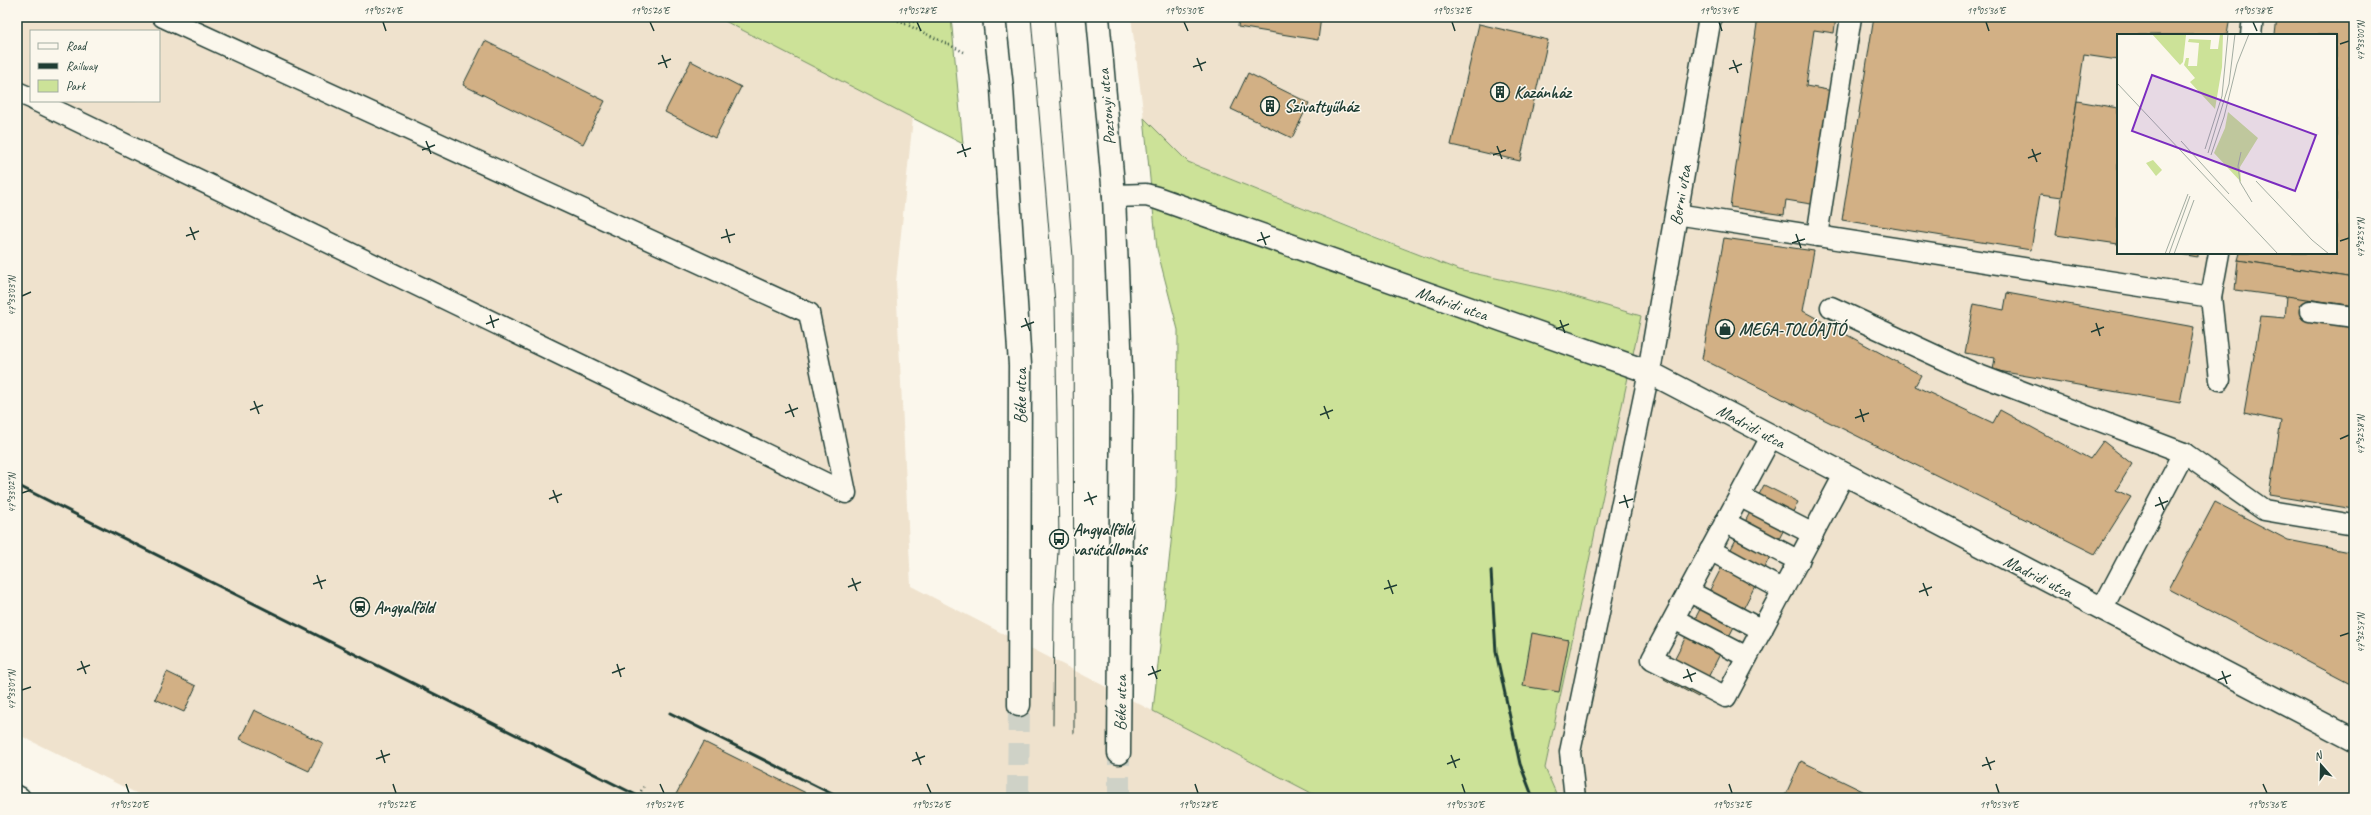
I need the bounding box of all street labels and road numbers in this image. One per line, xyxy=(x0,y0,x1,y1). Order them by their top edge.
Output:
street label: Pozsonyi utca xyxy=(1093,67,1120,146)
street label: Berni utca xyxy=(1665,162,1696,227)
street label: Madridi utca xyxy=(1413,281,1492,326)
street label: Béke utca xyxy=(1010,366,1031,424)
street label: Madridi utca xyxy=(1713,400,1790,454)
street label: Madridi utca xyxy=(2000,550,2077,603)
street label: Béke utca xyxy=(1110,673,1132,731)

